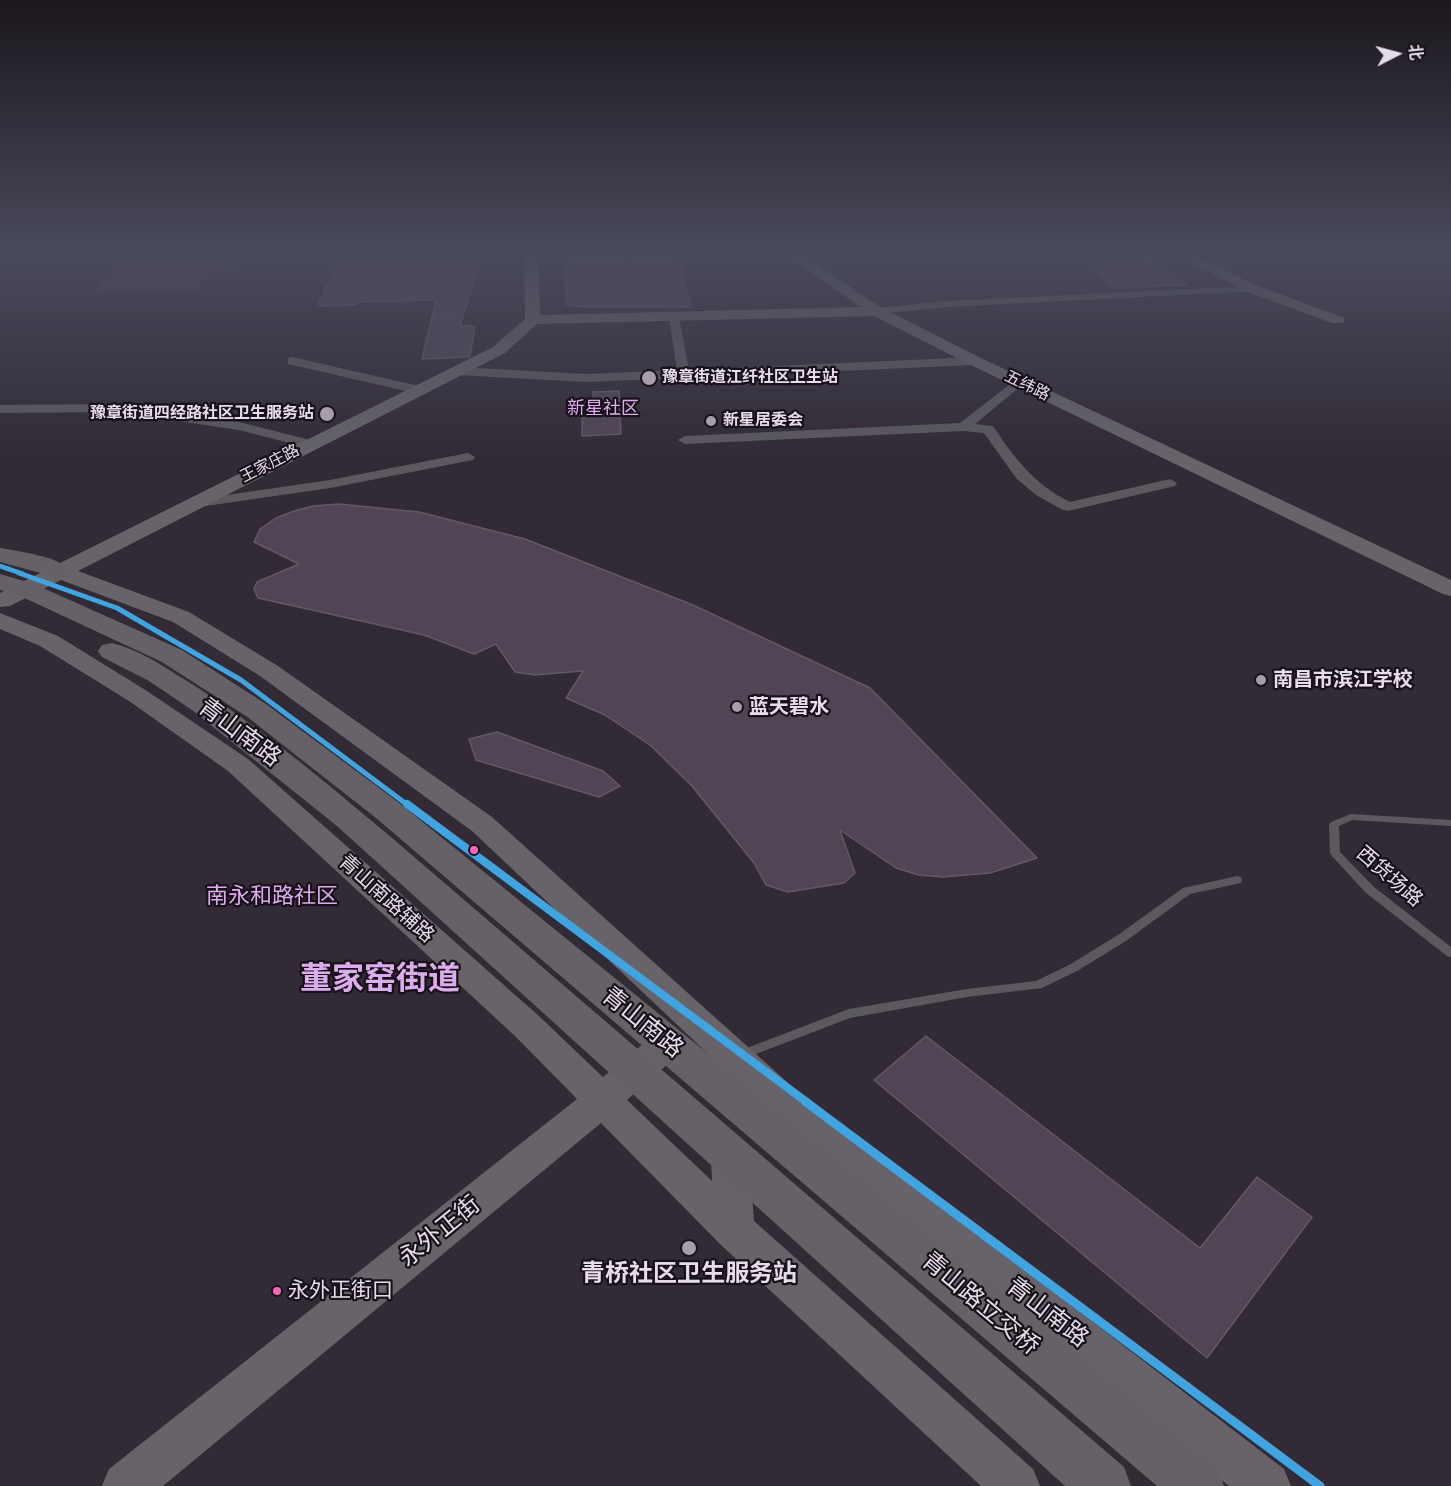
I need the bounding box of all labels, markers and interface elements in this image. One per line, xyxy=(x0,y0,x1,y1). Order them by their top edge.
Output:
north arrow xyxy=(1367,24,1427,84)
text: 北 xyxy=(1405,43,1426,61)
street label: 五纬路 xyxy=(1001,367,1053,405)
place label: 豫章街道江纤社区卫生站 xyxy=(662,368,838,388)
marker: 豫章街道江纤社区卫生站 xyxy=(640,369,658,387)
district label: 新星社区 xyxy=(567,398,639,420)
place label: 豫章街道四经路社区卫生服务站 xyxy=(90,404,314,424)
marker: 豫章街道四经路社区卫生服务站 xyxy=(318,405,336,423)
place label: 新星居委会 xyxy=(723,411,803,431)
marker: 新星居委会 xyxy=(704,414,718,428)
street label: 王家庄路 xyxy=(237,441,303,487)
place label: 南昌市滨江学校 xyxy=(1273,668,1413,692)
marker: 南昌市滨江学校 xyxy=(1254,673,1268,687)
street label: 青山南路 xyxy=(192,693,286,773)
place label: 蓝天碧水 xyxy=(749,695,829,719)
marker: 蓝天碧水 xyxy=(730,700,744,714)
street label: 西货场路 xyxy=(1351,842,1427,912)
unlabelled marker xyxy=(468,844,480,856)
street label: 青山南路辅路 xyxy=(333,850,439,948)
district label: 南永和路社区 xyxy=(206,884,338,910)
district label: 董家窑街道 xyxy=(300,961,460,999)
street label: 青山南路 xyxy=(596,982,688,1064)
street label: 永外正街 xyxy=(394,1191,486,1273)
marker: 青桥社区卫生服务站 xyxy=(680,1239,698,1257)
street label: 青山路立交桥 xyxy=(916,1247,1044,1361)
place label: 青桥社区卫生服务站 xyxy=(581,1260,797,1288)
street label: 青山南路 xyxy=(1000,1272,1094,1354)
place label: 永外正街口 xyxy=(288,1278,393,1304)
marker: 永外正街口 xyxy=(271,1285,283,1297)

